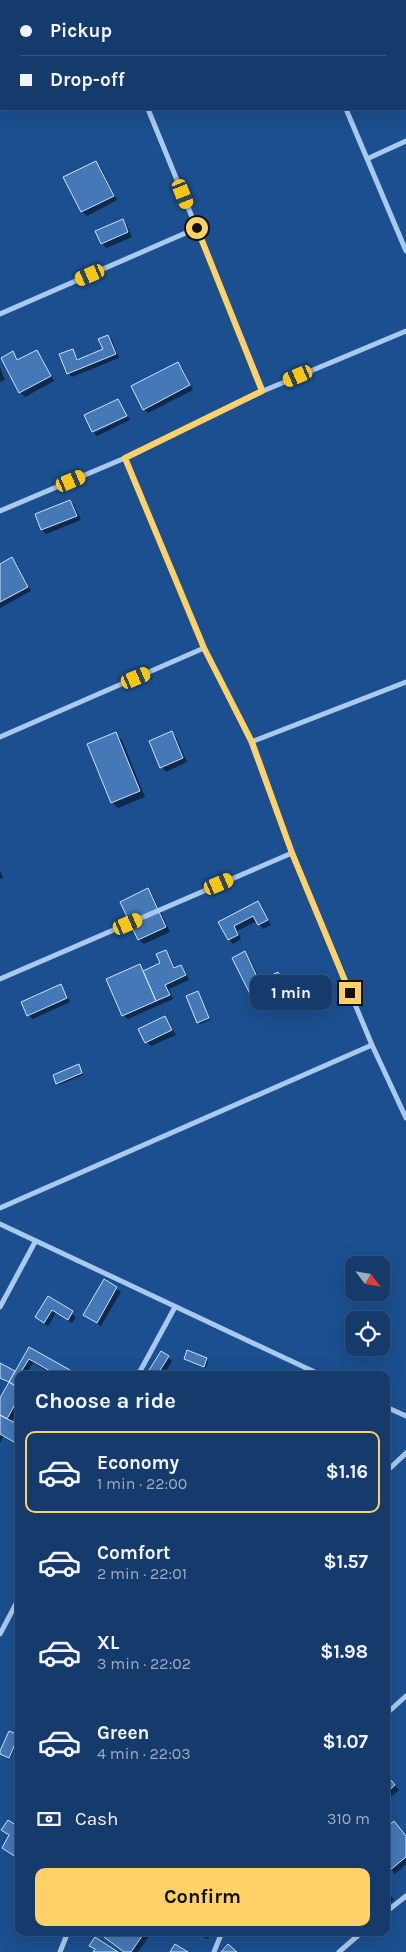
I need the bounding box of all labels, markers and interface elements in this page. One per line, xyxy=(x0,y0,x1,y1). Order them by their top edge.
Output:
text: Pickup xyxy=(50,20,112,42)
text: Drop-off xyxy=(50,69,125,91)
car xyxy=(170,177,195,211)
route start xyxy=(186,217,208,239)
car xyxy=(73,262,106,288)
car xyxy=(281,363,314,389)
car xyxy=(54,468,87,494)
car xyxy=(119,665,152,691)
car xyxy=(202,871,235,897)
car xyxy=(111,911,144,937)
callout: 1 min xyxy=(250,976,332,1010)
route end xyxy=(339,982,361,1004)
text: 1 min xyxy=(271,983,311,1002)
north arrow xyxy=(345,1256,390,1301)
map controls xyxy=(345,1256,390,1356)
button: locate xyxy=(345,1311,390,1356)
text: Choose a ride xyxy=(35,1388,176,1414)
icon: car xyxy=(37,1450,82,1495)
text: Economy xyxy=(97,1452,179,1474)
text: $1.16 xyxy=(326,1461,368,1483)
text: 1 min · 22:00 xyxy=(97,1474,187,1493)
icon: car xyxy=(37,1540,82,1585)
text: Comfort xyxy=(97,1542,171,1564)
text: $1.57 xyxy=(324,1551,368,1573)
text: 2 min · 22:01 xyxy=(97,1564,187,1583)
icon: car xyxy=(37,1630,82,1675)
text: XL xyxy=(97,1632,119,1654)
text: $1.98 xyxy=(320,1641,368,1663)
text: 3 min · 22:02 xyxy=(97,1654,191,1673)
icon: car xyxy=(37,1720,82,1765)
text: Green xyxy=(97,1722,149,1744)
text: $1.07 xyxy=(323,1731,368,1753)
text: 4 min · 22:03 xyxy=(97,1744,191,1763)
icon: cash xyxy=(35,1805,63,1833)
text: Cash xyxy=(75,1808,119,1830)
text: 310 m xyxy=(327,1809,370,1828)
button: Confirm xyxy=(35,1868,370,1926)

